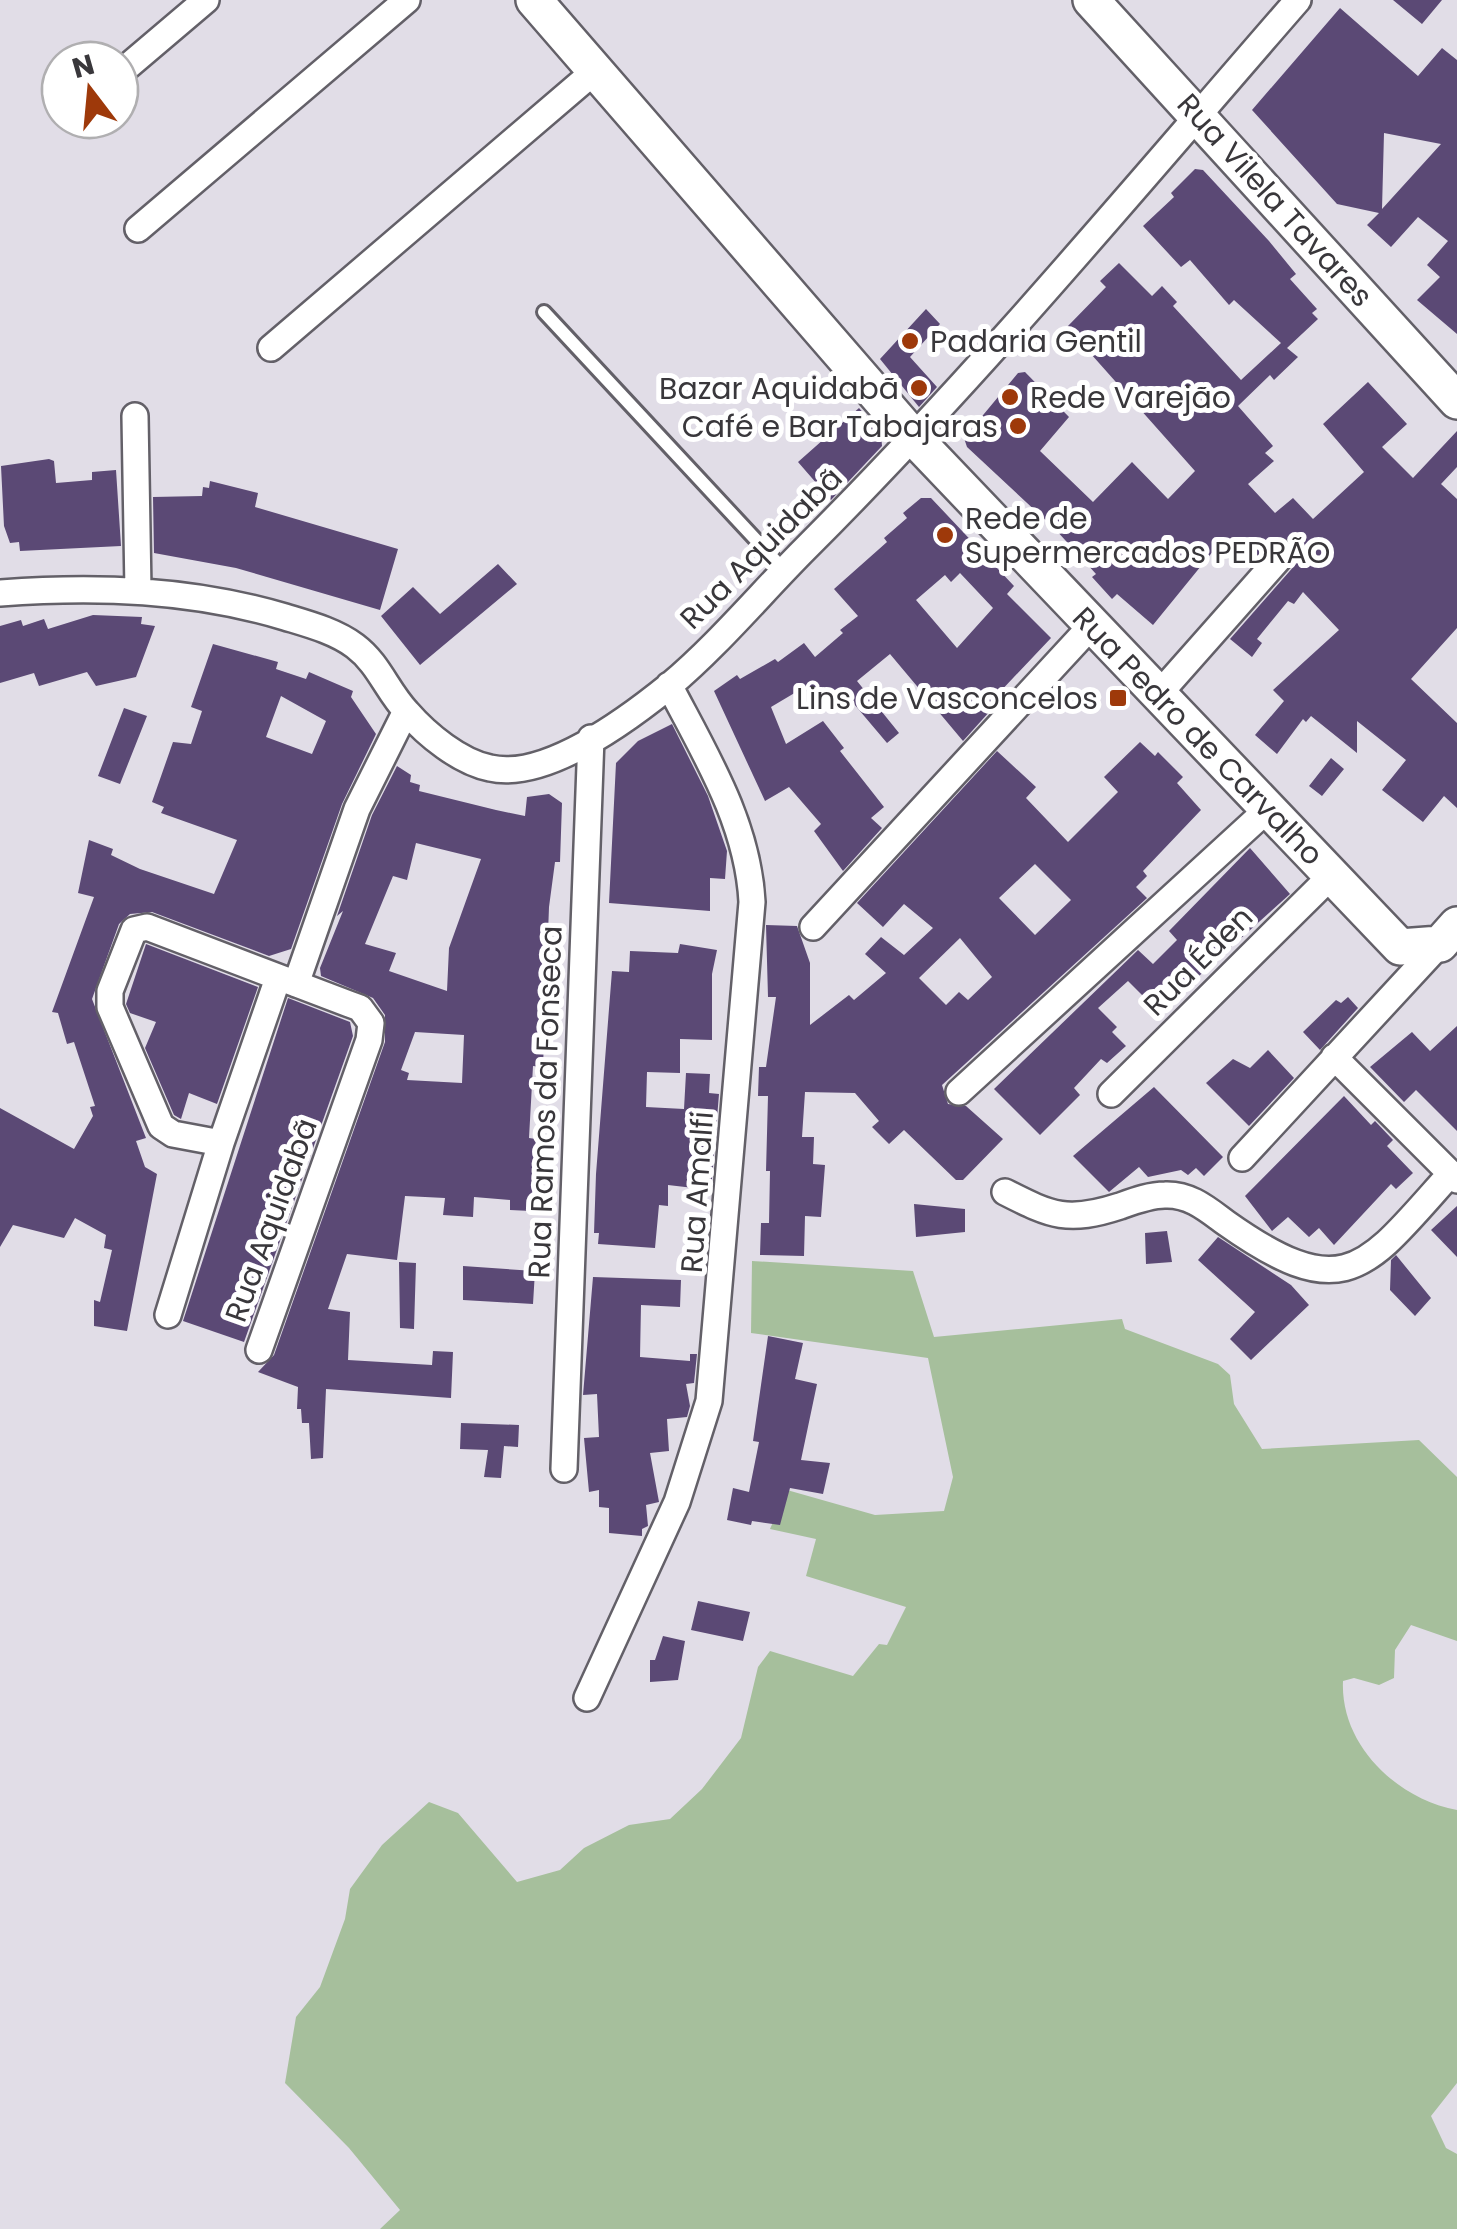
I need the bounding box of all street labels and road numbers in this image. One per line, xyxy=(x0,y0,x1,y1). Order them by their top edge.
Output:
street label: Rua Vilela Tavares xyxy=(1167,84,1383,316)
street label: Rua Aquidabã xyxy=(670,457,852,639)
street label: Rua Pedro de Carvalho xyxy=(1063,597,1333,875)
street label: Rua Éden xyxy=(1134,897,1262,1025)
street label: Rua Ramos da Fonseca xyxy=(517,925,573,1279)
street label: Rua Amalfi xyxy=(670,1110,724,1274)
street label: Rua Aquidabã xyxy=(214,1112,328,1328)

